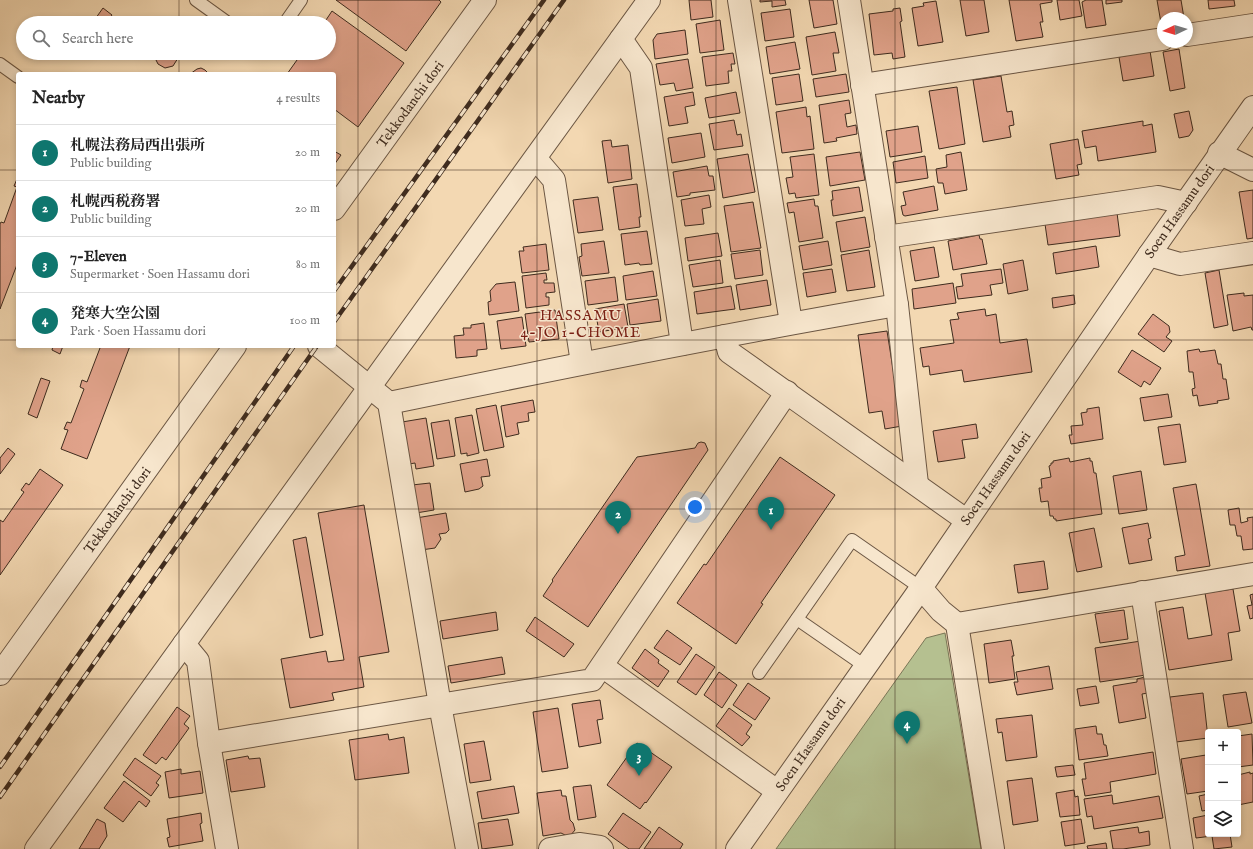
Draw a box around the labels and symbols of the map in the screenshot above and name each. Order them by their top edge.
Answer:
north arrow [1157,12,1193,48]
street label: Tekkodanchi dori [373,57,448,152]
street label: Soen Hassamu dori [1141,161,1219,262]
district label: HASSAMU 4-JO 1-CHOME [521,306,641,342]
street label: Soen Hassamu dori [957,428,1035,529]
street label: Tekkodanchi dori [80,463,155,558]
your location [685,497,705,517]
pin: 1 [758,497,784,530]
pin: 2 [605,501,631,534]
street label: Soen Hassamu dori [772,694,850,795]
pin: 4 [894,711,920,744]
pin: 3 [626,743,652,776]

